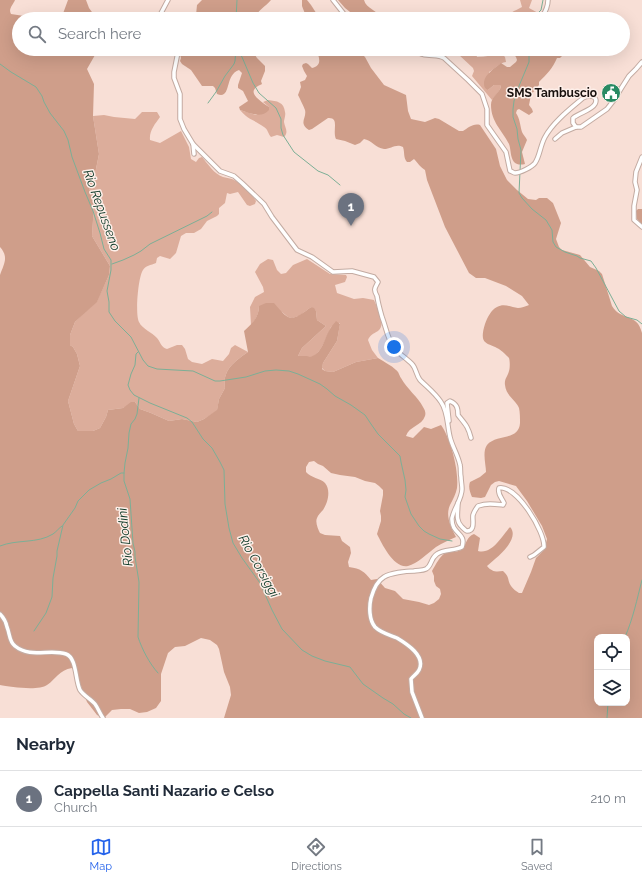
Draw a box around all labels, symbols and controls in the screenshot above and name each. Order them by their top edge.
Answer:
search box [12,12,630,56]
icon: search [26,23,48,45]
text: Search here [58,25,141,43]
public building icon: SMS Tambuscio [600,82,622,104]
place label: SMS Tambuscio [507,86,597,100]
water label: Rio Repusseno [80,167,124,253]
pin: 1 [338,193,364,226]
your location [384,337,404,357]
water label: Rio Dodini [114,506,136,567]
water label: Rio Corsiggi [236,532,283,601]
map controls [594,634,630,706]
button: locate [594,634,630,670]
button: layers [594,670,630,706]
text: Nearby [16,734,75,754]
text: Cappella Santi Nazario e Celso [54,782,274,800]
text: 1 [26,791,32,806]
text: 210 m [590,791,626,806]
text: Church [54,800,97,815]
tab: Map [90,836,112,873]
tab: Directions [291,836,342,873]
tab: Saved [521,836,552,873]

